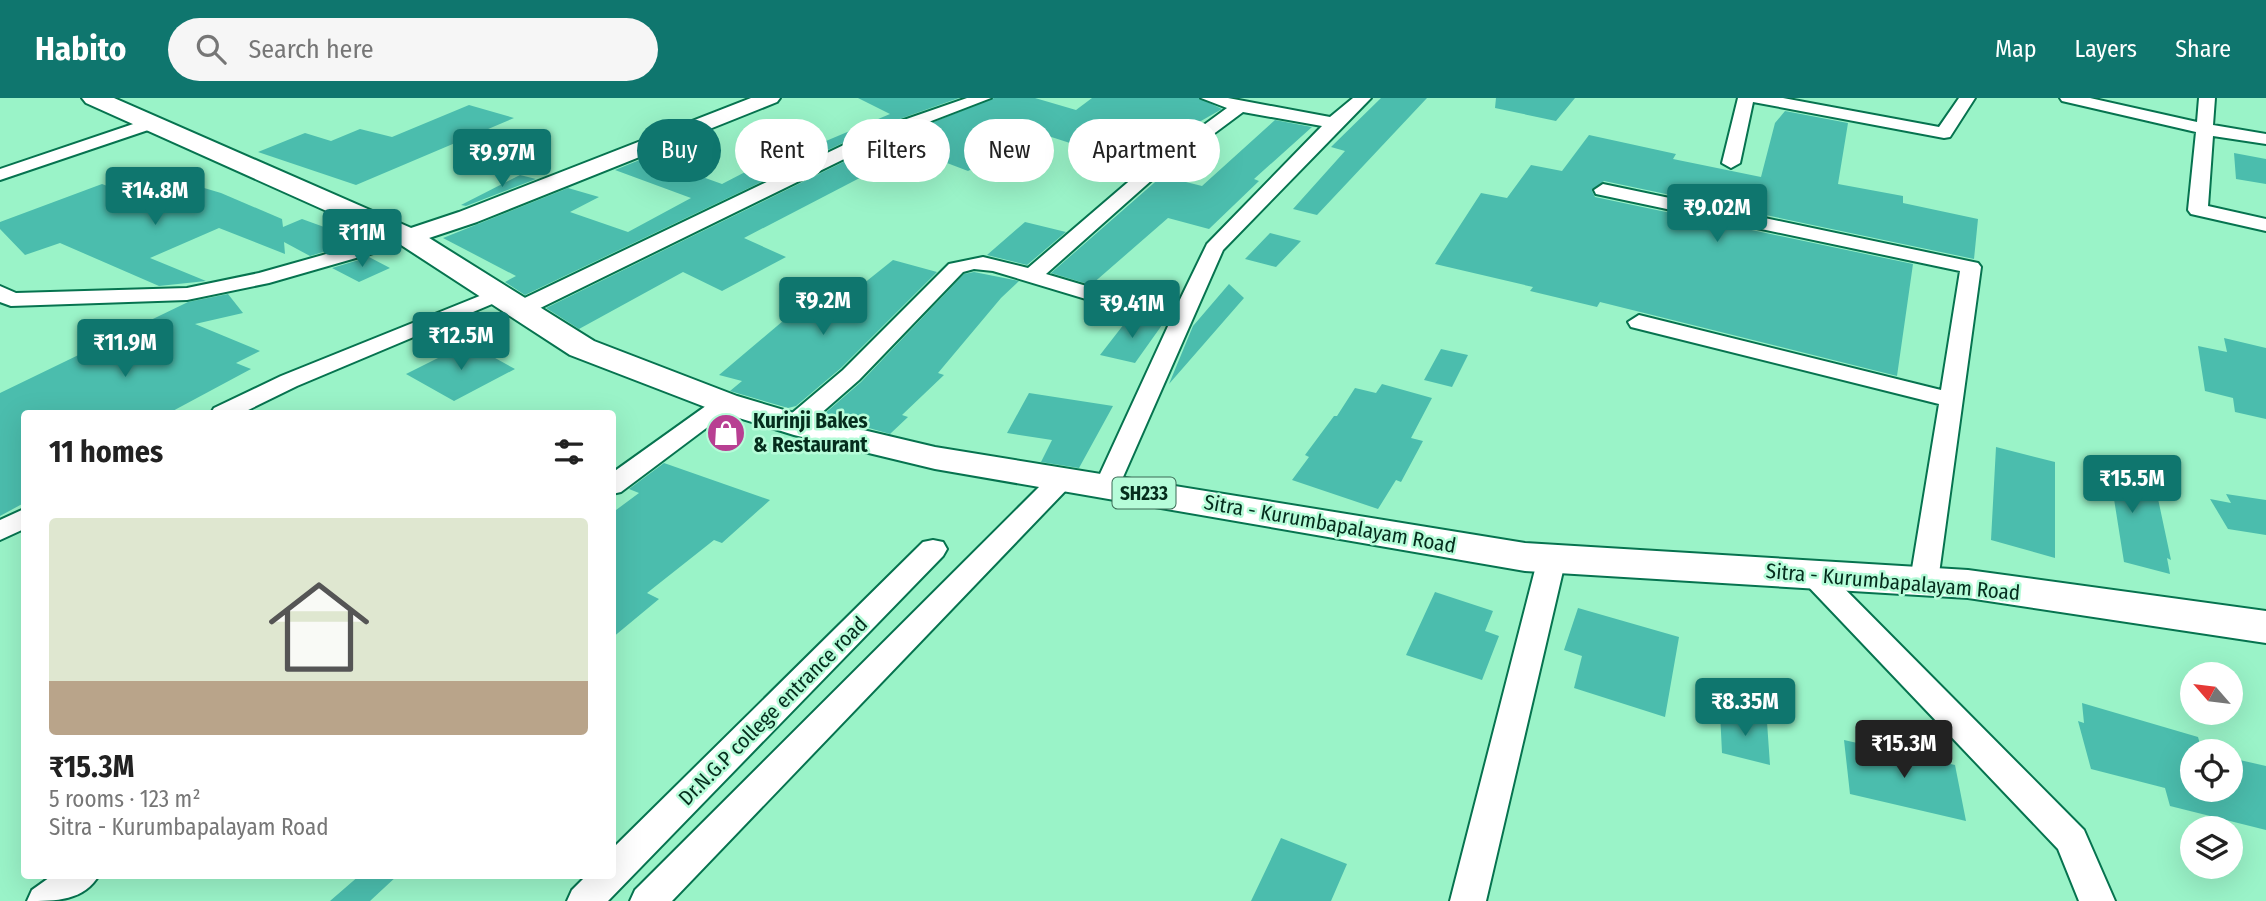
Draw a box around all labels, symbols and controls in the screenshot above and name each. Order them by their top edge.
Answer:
search box [168,18,658,81]
text: Habito [35,29,126,69]
icon: search [192,30,230,68]
text: Search here [248,34,374,65]
text: Map [1995,35,2037,63]
text: Layers [2075,35,2137,63]
text: Share [2175,35,2231,63]
chip: Buy [637,119,721,182]
chip: Rent [735,119,828,182]
chip: Filters [842,119,950,182]
chip: New [964,119,1054,182]
chip: Apartment [1068,119,1220,182]
pin: ₹9.97M [445,130,559,189]
text: ₹9.97M [469,138,535,166]
pin: ₹14.8M [98,167,212,227]
text: ₹14.8M [122,176,188,204]
pin: ₹9.02M [1660,184,1774,244]
text: ₹9.02M [1683,193,1751,221]
pin: ₹11M [321,209,403,269]
text: ₹11M [339,218,385,246]
pin: ₹9.2M [774,278,872,337]
pin: ₹9.41M [1075,280,1189,340]
text: ₹9.2M [795,286,851,314]
text: ₹9.41M [1100,289,1164,317]
pin: ₹12.5M [404,313,518,372]
pin: ₹11.9M [68,320,182,379]
text: ₹12.5M [429,321,493,349]
text: ₹11.9M [93,328,157,356]
place label: Kurinji Bakes & Restaurant [753,408,868,458]
shop icon: Kurinji Bakes & Restaurant [705,412,747,454]
icon: filters [550,433,588,471]
text: 11 homes [49,434,163,470]
pin: ₹15.5M [2075,456,2189,515]
text: ₹15.5M [2099,464,2165,492]
road number: SH233 [1112,478,1176,508]
street label: Sitra - Kurumbapalayam Road [1202,489,1458,559]
street label: Sitra - Kurumbapalayam Road [1765,558,2021,606]
icon: home [256,564,382,690]
street label: Dr.N.G.P college entrance road [673,611,873,811]
north arrow [2180,662,2244,724]
map controls [2180,662,2243,879]
pin: ₹8.35M [1688,678,1802,738]
text: ₹8.35M [1711,687,1779,715]
pin: ₹15.3M [1847,720,1961,780]
text: ₹15.3M [1871,729,1937,757]
button: locate [2180,739,2243,802]
text: ₹15.3M [49,749,134,785]
text: 5 rooms · 123 m² [49,785,200,813]
text: Sitra - Kurumbapalayam Road [49,813,329,841]
button: layers [2180,816,2243,879]

